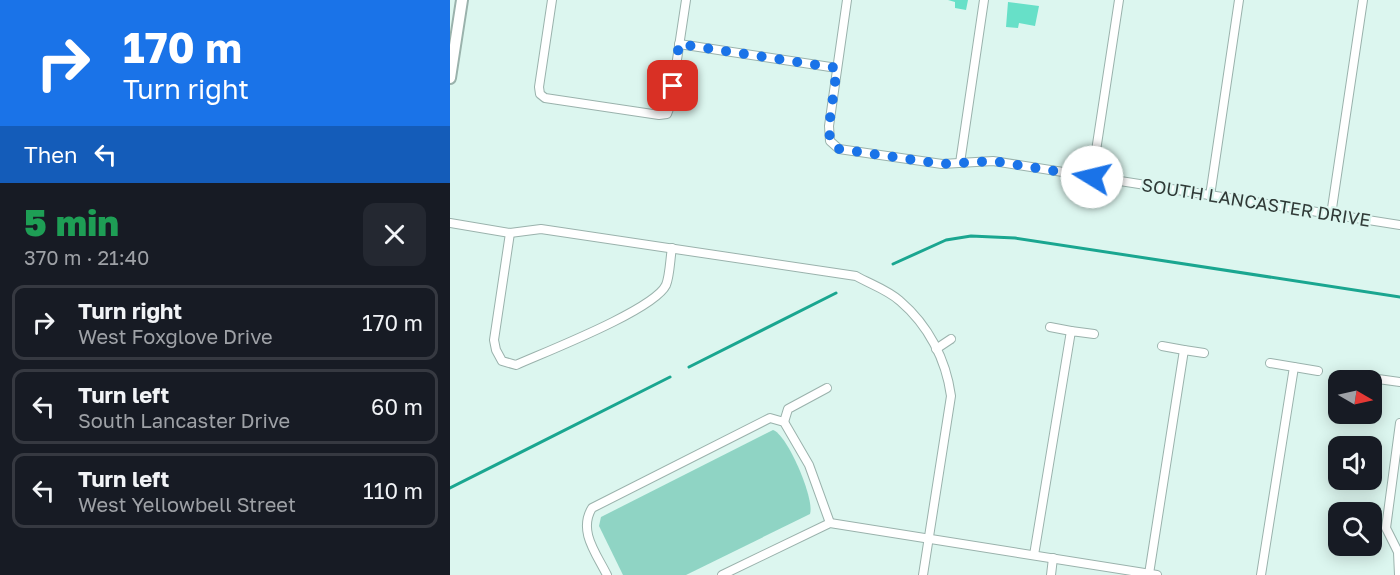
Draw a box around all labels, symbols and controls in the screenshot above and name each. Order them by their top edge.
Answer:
text: 170 m [123,22,242,72]
icon: right [24,24,102,102]
pin [647,60,698,111]
icon: arrive [656,69,689,102]
text: Turn right [123,73,249,105]
icon: left [89,138,122,171]
text: Then [24,141,77,168]
position arrow [1060,145,1124,209]
street label: SOUTH LANCASTER DRIVE [1140,173,1372,231]
text: 5 min [24,201,119,244]
button: close [363,203,426,266]
text: 370 m · 21:40 [24,245,149,269]
text: Turn right [78,297,182,324]
icon: right [27,306,60,339]
text: 170 m [362,309,423,336]
text: West Foxglove Drive [78,324,273,348]
north arrow [1328,370,1382,424]
map controls [1328,370,1382,556]
text: Turn left [78,381,169,408]
icon: left [27,390,60,423]
text: 60 m [371,393,423,420]
text: South Lancaster Drive [78,408,290,432]
button: sound [1328,436,1382,490]
text: Turn left [78,465,169,492]
icon: left [27,474,60,507]
text: 110 m [363,477,423,504]
text: West Yellowbell Street [78,492,296,516]
button: search [1328,502,1382,556]

